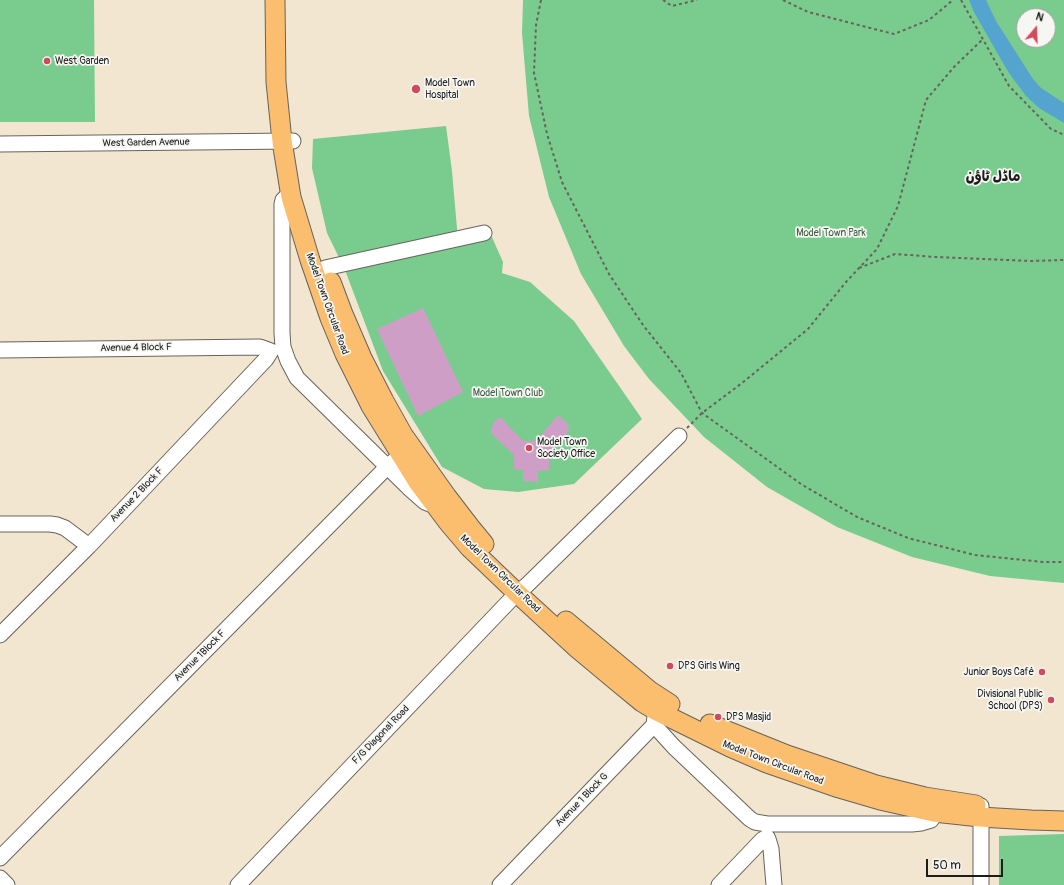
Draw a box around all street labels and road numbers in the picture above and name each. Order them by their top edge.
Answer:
street label: West Garden Avenue [102,136,190,150]
street label: Model Town Circular Road [303,252,351,356]
street label: Avenue 4 Block F [100,341,172,355]
street label: Avenue 2 Block F [108,465,166,525]
street label: Model Town Circular Road [457,532,543,616]
street label: Avenue 1Block F [172,628,228,684]
street label: F/G Diagonal Road [350,703,412,767]
street label: Model Town Circular Road [721,738,825,788]
street label: Avenue 1 Block G [553,770,611,830]

